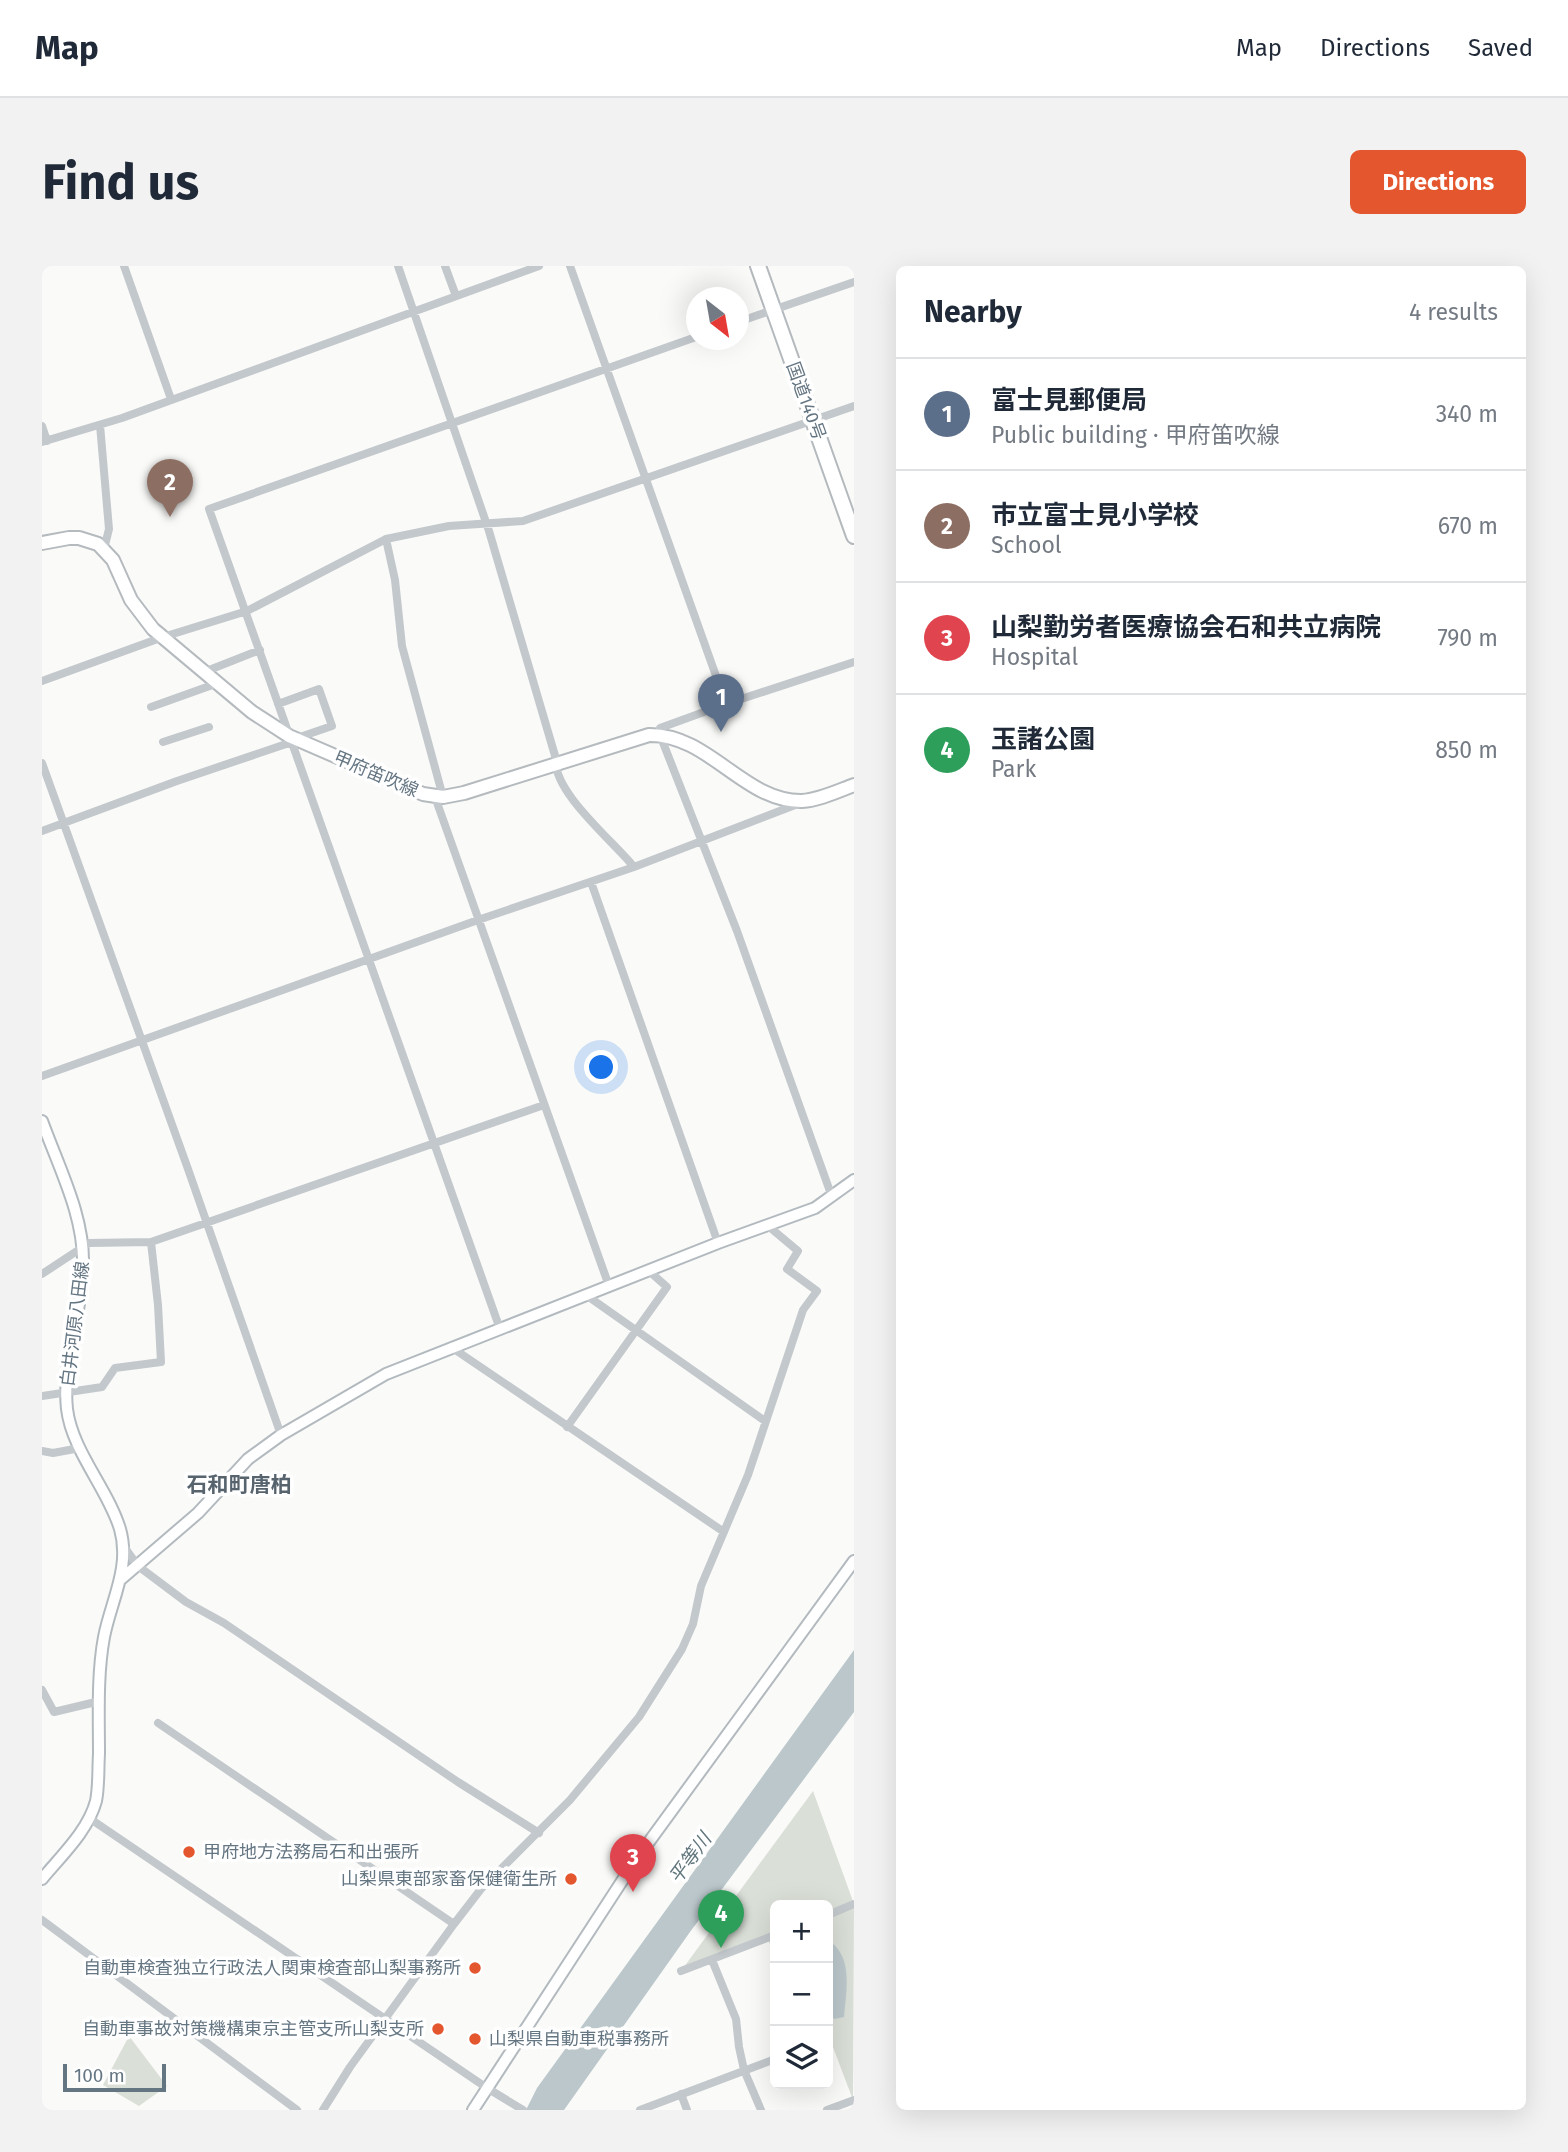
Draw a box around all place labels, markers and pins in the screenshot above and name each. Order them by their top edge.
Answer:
pin: 2 [147,459,193,517]
pin: 1 [698,674,744,732]
pin: 3 [610,1834,656,1892]
place label: 甲府地方法務局石和出張所 [203,1841,419,1863]
marker: 甲府地方法務局石和出張所 [181,1844,197,1860]
place label: 山梨県東部家畜保健衛生所 [341,1868,557,1890]
marker: 山梨県東部家畜保健衛生所 [563,1871,579,1887]
pin: 4 [698,1890,744,1948]
place label: 自動車検査独立行政法人関東検査部山梨事務所 [83,1957,461,1979]
marker: 自動車検査独立行政法人関東検査部山梨事務所 [467,1960,483,1976]
place label: 自動車事故対策機構東京主管支所山梨支所 [82,2018,424,2040]
marker: 自動車事故対策機構東京主管支所山梨支所 [430,2021,446,2037]
place label: 山梨県自動車税事務所 [489,2028,669,2050]
marker: 山梨県自動車税事務所 [467,2031,483,2047]

